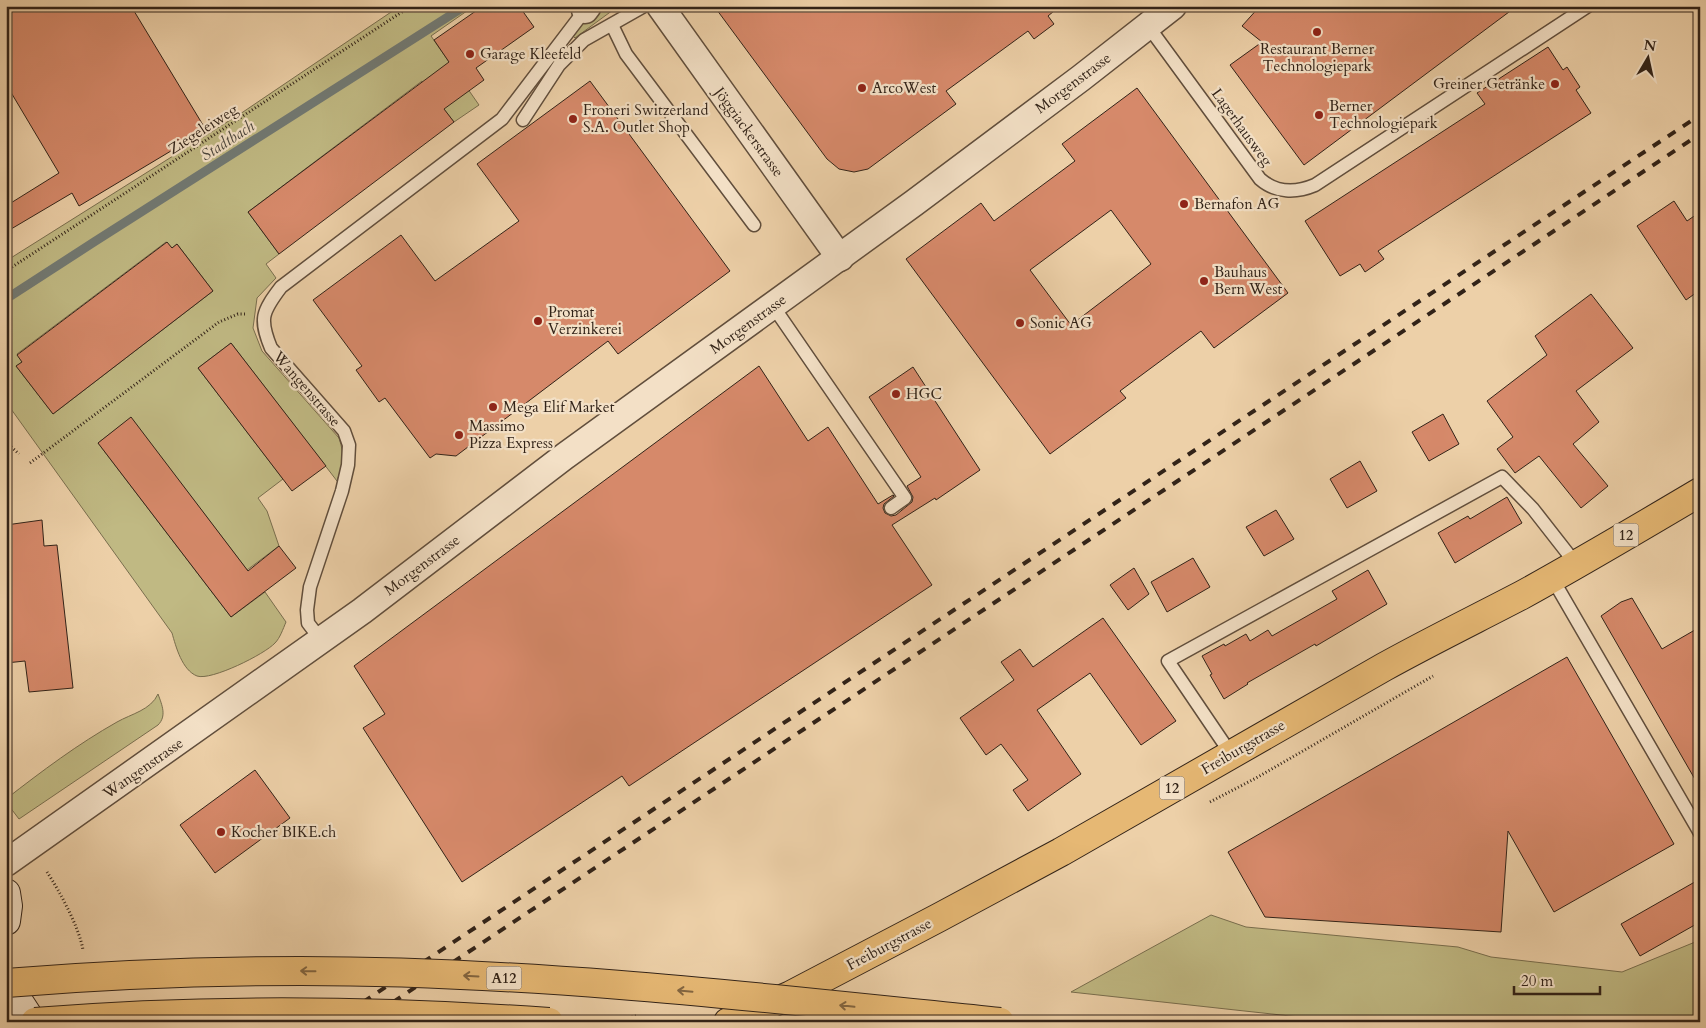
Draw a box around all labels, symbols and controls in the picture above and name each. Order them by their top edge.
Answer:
marker: Restaurant Berner Technologiepark [1311,26,1323,38]
north arrow [1624,32,1674,82]
text: N [1642,35,1657,56]
place label: Restaurant Berner Technologiepark [1260,39,1375,76]
place label: Garage Kleefeld [480,44,581,64]
marker: Garage Kleefeld [464,48,476,60]
street label: Morgenstrasse [1031,48,1115,118]
place label: Greiner Getränke [1433,74,1545,94]
place label: ArcoWest [872,78,936,98]
marker: Greiner Getränke [1549,78,1561,90]
street label: Jöggiackerstrasse [708,81,788,181]
marker: ArcoWest [856,82,868,94]
street label: Lagerhausweg [1207,84,1277,170]
place label: Berner Technologiepark [1329,96,1438,133]
street label: Ziegeleiweg [164,99,242,159]
place label: Froneri Switzerland S.A. Outlet Shop [583,100,708,137]
marker: Berner Technologiepark [1313,109,1325,121]
marker: Froneri Switzerland S.A. Outlet Shop [567,113,579,125]
water label: Stadtbach [196,115,259,166]
place label: Bernafon AG [1194,194,1279,214]
marker: Bernafon AG [1178,198,1190,210]
place label: Bauhaus Bern West [1214,262,1282,299]
marker: Bauhaus Bern West [1198,275,1210,287]
street label: Morgenstrasse [706,289,790,359]
place label: Promat Verzinkerei [548,302,622,339]
place label: Sonic AG [1030,313,1092,333]
marker: Promat Verzinkerei [532,315,544,327]
marker: Sonic AG [1014,317,1026,329]
street label: Wangenstrasse [268,346,345,431]
place label: HGC [906,384,942,404]
marker: HGC [890,388,902,400]
place label: Mega Elif Market [503,397,615,417]
marker: Mega Elif Market [487,401,499,413]
place label: Massimo Pizza Express [469,416,553,453]
marker: Massimo Pizza Express [453,429,465,441]
road number: 12 [1614,524,1638,546]
street label: Morgenstrasse [380,530,464,600]
street label: Freiburgstrasse [1197,715,1289,779]
street label: Wangenstrasse [98,733,187,804]
road number: 12 [1160,776,1184,800]
place label: Kocher BIKE.ch [231,822,337,842]
marker: Kocher BIKE.ch [215,826,227,838]
street label: Freiburgstrasse [843,913,935,975]
scale bar [1514,963,1600,995]
one-way arrow [301,966,317,976]
road number: A12 [486,966,522,990]
text: 20 m [1521,971,1553,991]
one-way arrow [463,972,479,981]
one-way arrow [678,986,694,995]
one-way arrow [839,1001,855,1011]

